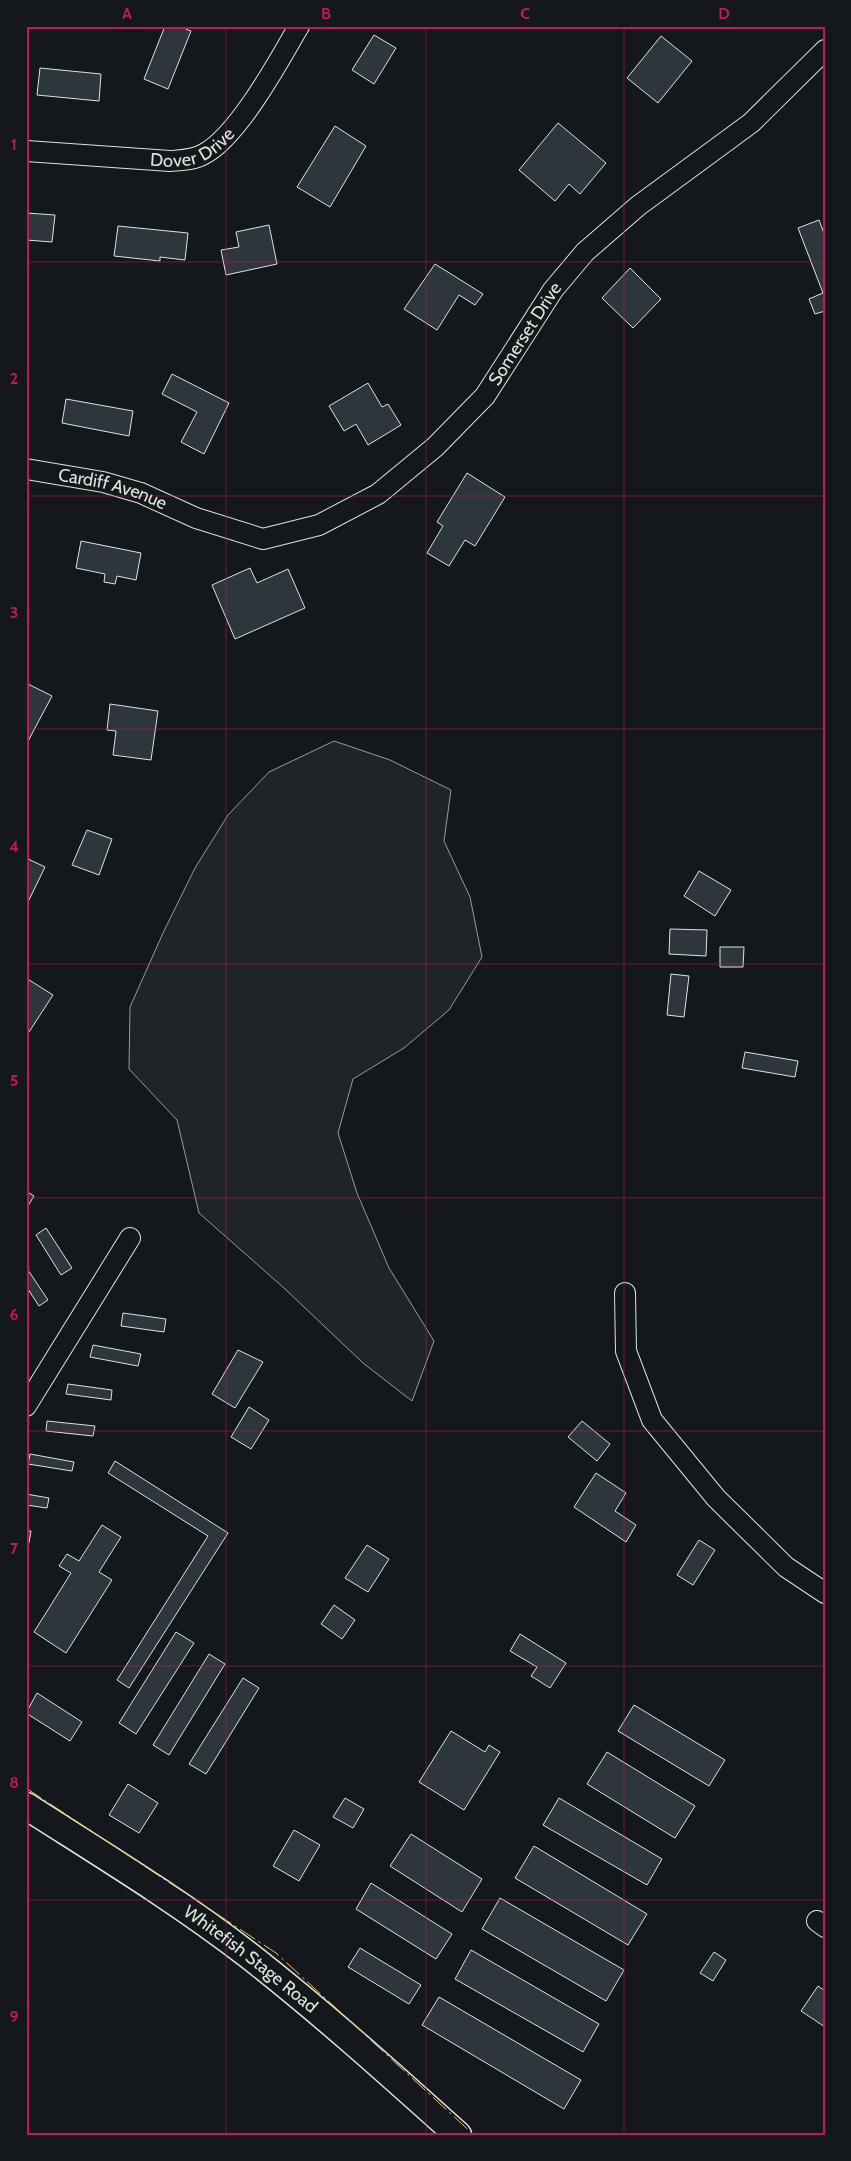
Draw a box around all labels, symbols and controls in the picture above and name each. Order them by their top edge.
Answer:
text: A [122,4,132,23]
text: B [321,4,331,23]
text: C [520,4,530,23]
text: D [718,4,730,23]
street label: Dover Drive [150,123,239,172]
text: 1 [11,135,17,154]
street label: Somerset Drive [484,277,566,389]
text: 2 [10,369,18,388]
street label: Cardiff Avenue [57,464,171,514]
text: 3 [10,603,18,622]
text: 4 [9,837,19,856]
text: 5 [10,1071,18,1090]
text: 6 [10,1305,19,1324]
text: 7 [10,1539,19,1558]
text: 8 [9,1773,19,1792]
street label: Whitefish Stage Road [180,1900,322,2018]
text: 9 [10,2007,19,2026]

